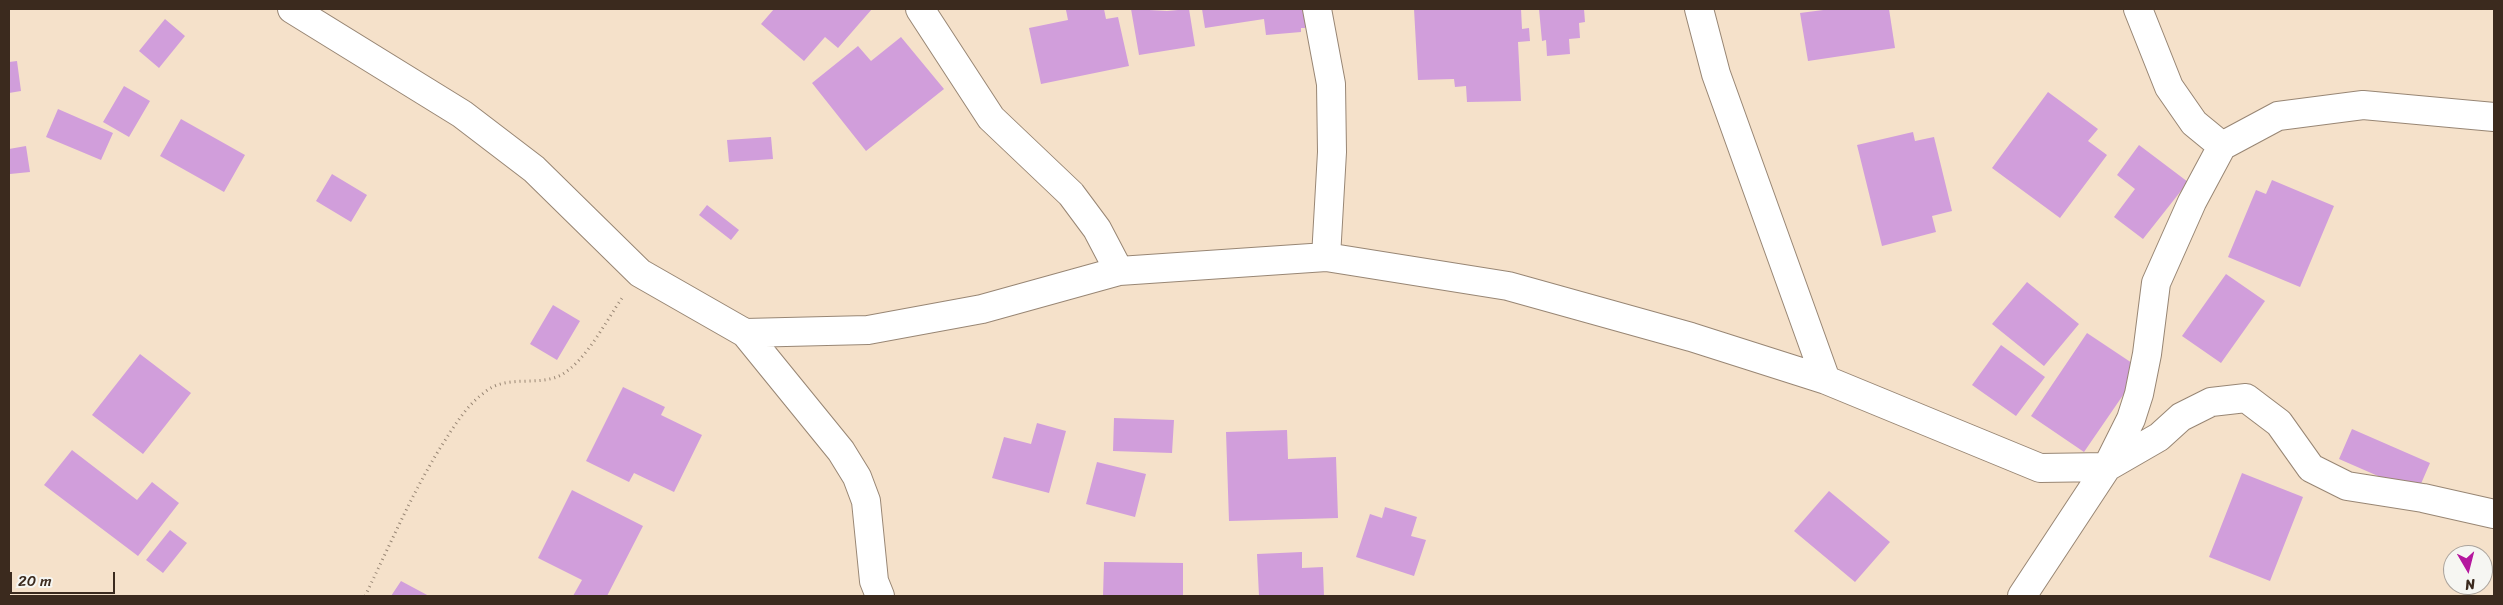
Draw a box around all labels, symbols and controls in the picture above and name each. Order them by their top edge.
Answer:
north arrow [2443,545,2493,595]
scale bar [12,562,118,594]
text: 20 m [18,568,52,594]
text: N [2463,571,2477,597]

